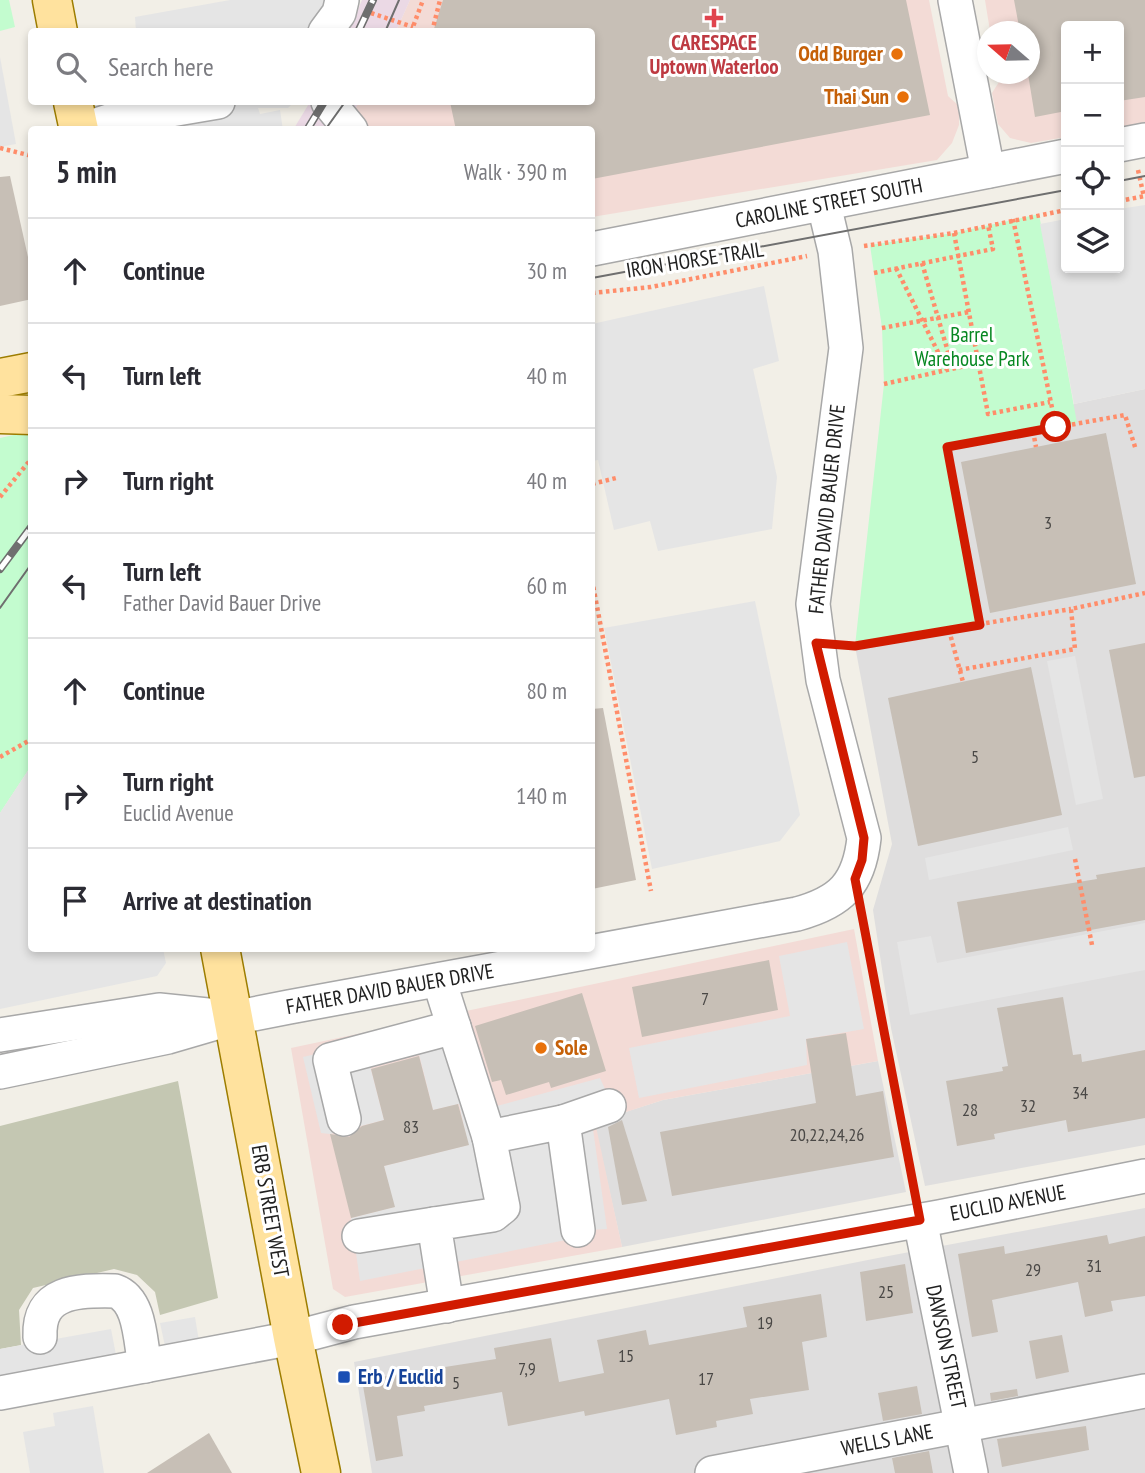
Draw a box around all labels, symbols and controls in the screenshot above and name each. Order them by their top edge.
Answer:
marker: CARESPACE Uptown Waterloo [704,8,724,28]
north arrow [977,21,1040,84]
map controls [1061,21,1124,273]
button: + [1061,21,1124,84]
search box [28,28,595,105]
place label: CARESPACE Uptown Waterloo [649,29,779,80]
place label: Odd Burger [798,40,884,67]
marker: Odd Burger [889,46,905,62]
icon: search [52,48,90,86]
text: Search here [108,50,214,83]
place label: Thai Sun [824,83,889,110]
button: − [1061,84,1124,147]
marker: Thai Sun [895,89,911,105]
button: locate [1061,147,1124,210]
text: 5 min [56,152,117,191]
text: Walk · 390 m [464,157,567,186]
street label: CAROLINE STREET SOUTH [733,171,925,234]
button: layers [1061,210,1124,273]
street label: IRON HORSE TRAIL [624,235,766,284]
icon: ahead [56,252,94,290]
text: Continue [123,254,205,287]
text: 30 m [526,256,567,285]
park label: Barrel Warehouse Park [914,321,1030,372]
icon: left [56,357,94,395]
text: Turn left [123,359,201,392]
text: 40 m [526,361,567,390]
street label: FATHER DAVID BAUER DRIVE [802,403,851,615]
route start [1040,411,1071,442]
icon: right [56,462,94,500]
text: Turn right [123,464,214,497]
text: 40 m [526,466,567,495]
house number: 3 [1044,511,1052,534]
text: Turn left [123,555,201,588]
icon: left [56,567,94,605]
text: 60 m [526,571,567,600]
text: Father David Bauer Drive [123,588,321,617]
icon: ahead [56,672,94,710]
text: Continue [123,674,205,707]
text: 80 m [526,676,567,705]
house number: 5 [971,745,979,768]
text: Turn right [123,765,214,798]
icon: right [56,777,94,815]
text: 140 m [516,781,567,810]
text: Euclid Avenue [123,798,234,827]
icon: arrive [56,882,94,920]
text: Arrive at destination [123,884,312,917]
street label: FATHER DAVID BAUER DRIVE [284,957,496,1020]
house number: 7 [701,987,709,1010]
place label: Sole [555,1034,588,1061]
marker: Sole [533,1040,549,1056]
house number: 34 [1072,1081,1088,1104]
house number: 32 [1020,1094,1036,1117]
house number: 28 [962,1098,978,1121]
house number: 83 [403,1115,419,1138]
house number: 20,22,24,26 [790,1123,864,1146]
street label: ERB STREET WEST [246,1142,296,1280]
street label: EUCLID AVENUE [948,1178,1068,1227]
house number: 31 [1086,1254,1102,1277]
house number: 29 [1025,1258,1041,1281]
house number: 25 [878,1280,894,1303]
street label: DAWSON STREET [920,1282,973,1412]
route end [327,1309,358,1340]
house number: 19 [757,1311,773,1334]
house number: 15 [618,1344,634,1367]
house number: 7,9 [518,1357,536,1380]
place label: Erb / Euclid [358,1363,443,1390]
house number: 17 [698,1367,714,1390]
marker: Erb / Euclid [336,1369,352,1385]
house number: 5 [452,1371,460,1394]
street label: WELLS LANE [839,1417,935,1462]

